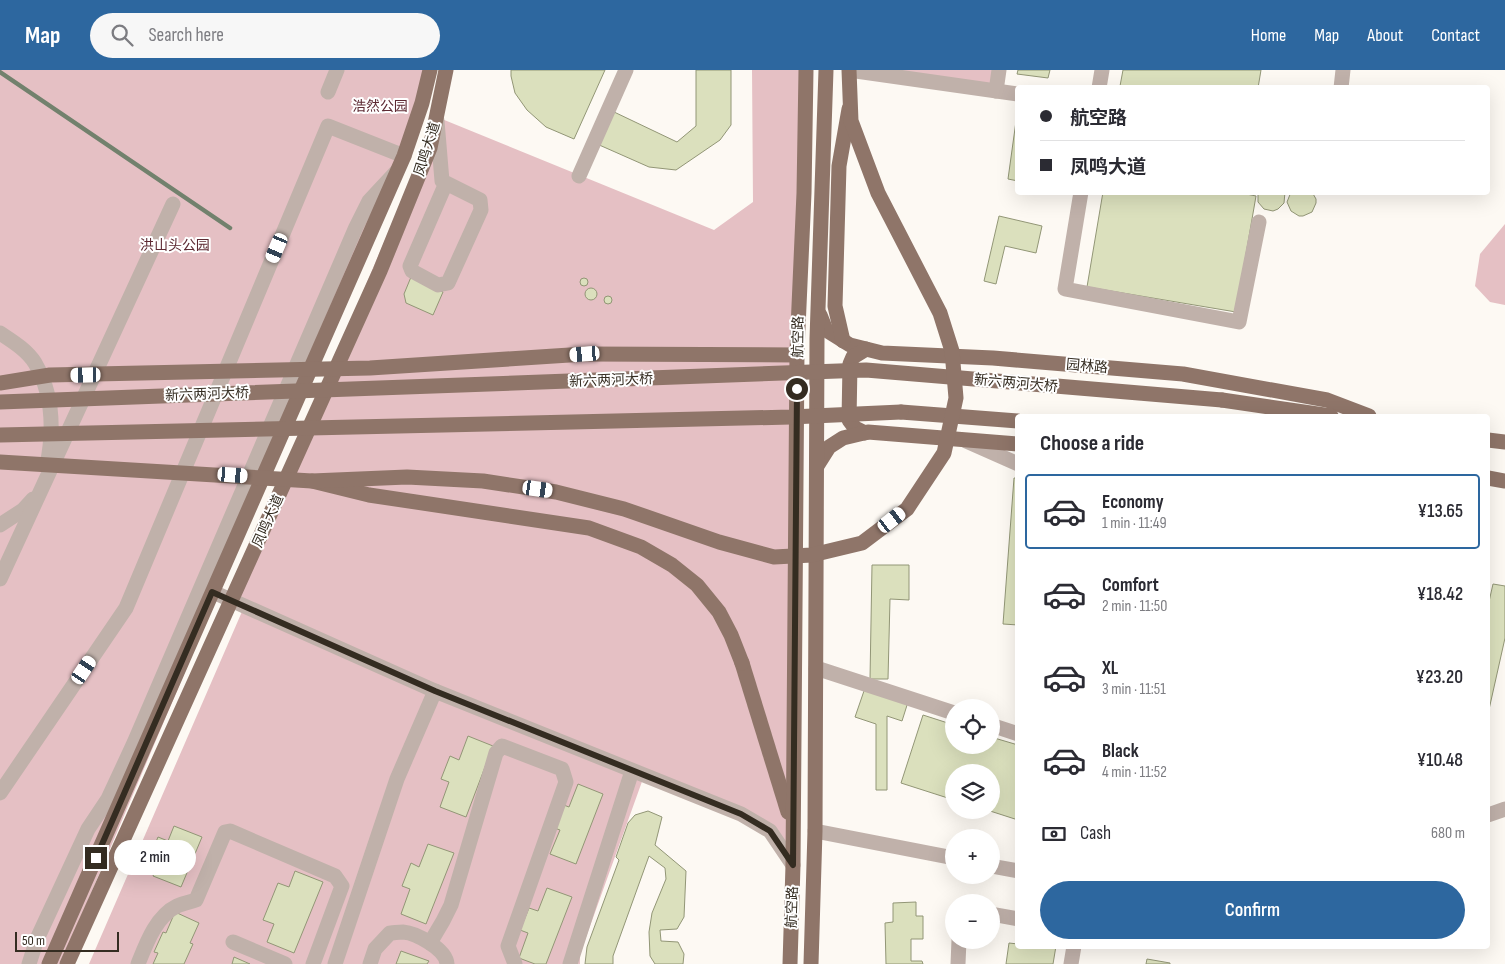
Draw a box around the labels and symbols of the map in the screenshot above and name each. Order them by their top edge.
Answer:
park label: 浩然公园 [352,98,408,115]
street label: 凤鸣大道 [411,120,443,178]
car [264,231,289,265]
park label: 洪山头公园 [140,237,210,254]
street label: 航空路 [789,316,807,358]
car [569,345,600,363]
street label: 园林路 [1065,356,1109,376]
car [70,367,101,383]
street label: 新六两河大桥 [569,370,653,390]
street label: 新六两河大桥 [973,371,1059,395]
route start [786,378,808,400]
street label: 新六两河大桥 [165,384,249,404]
car [217,466,248,484]
car [522,479,553,499]
street label: 凤鸣大道 [249,492,287,550]
car [875,505,908,535]
car [69,653,98,687]
callout: 2 min [114,840,196,876]
route end [85,847,107,869]
street label: 航空路 [783,886,801,928]
scale bar [15,929,119,952]

